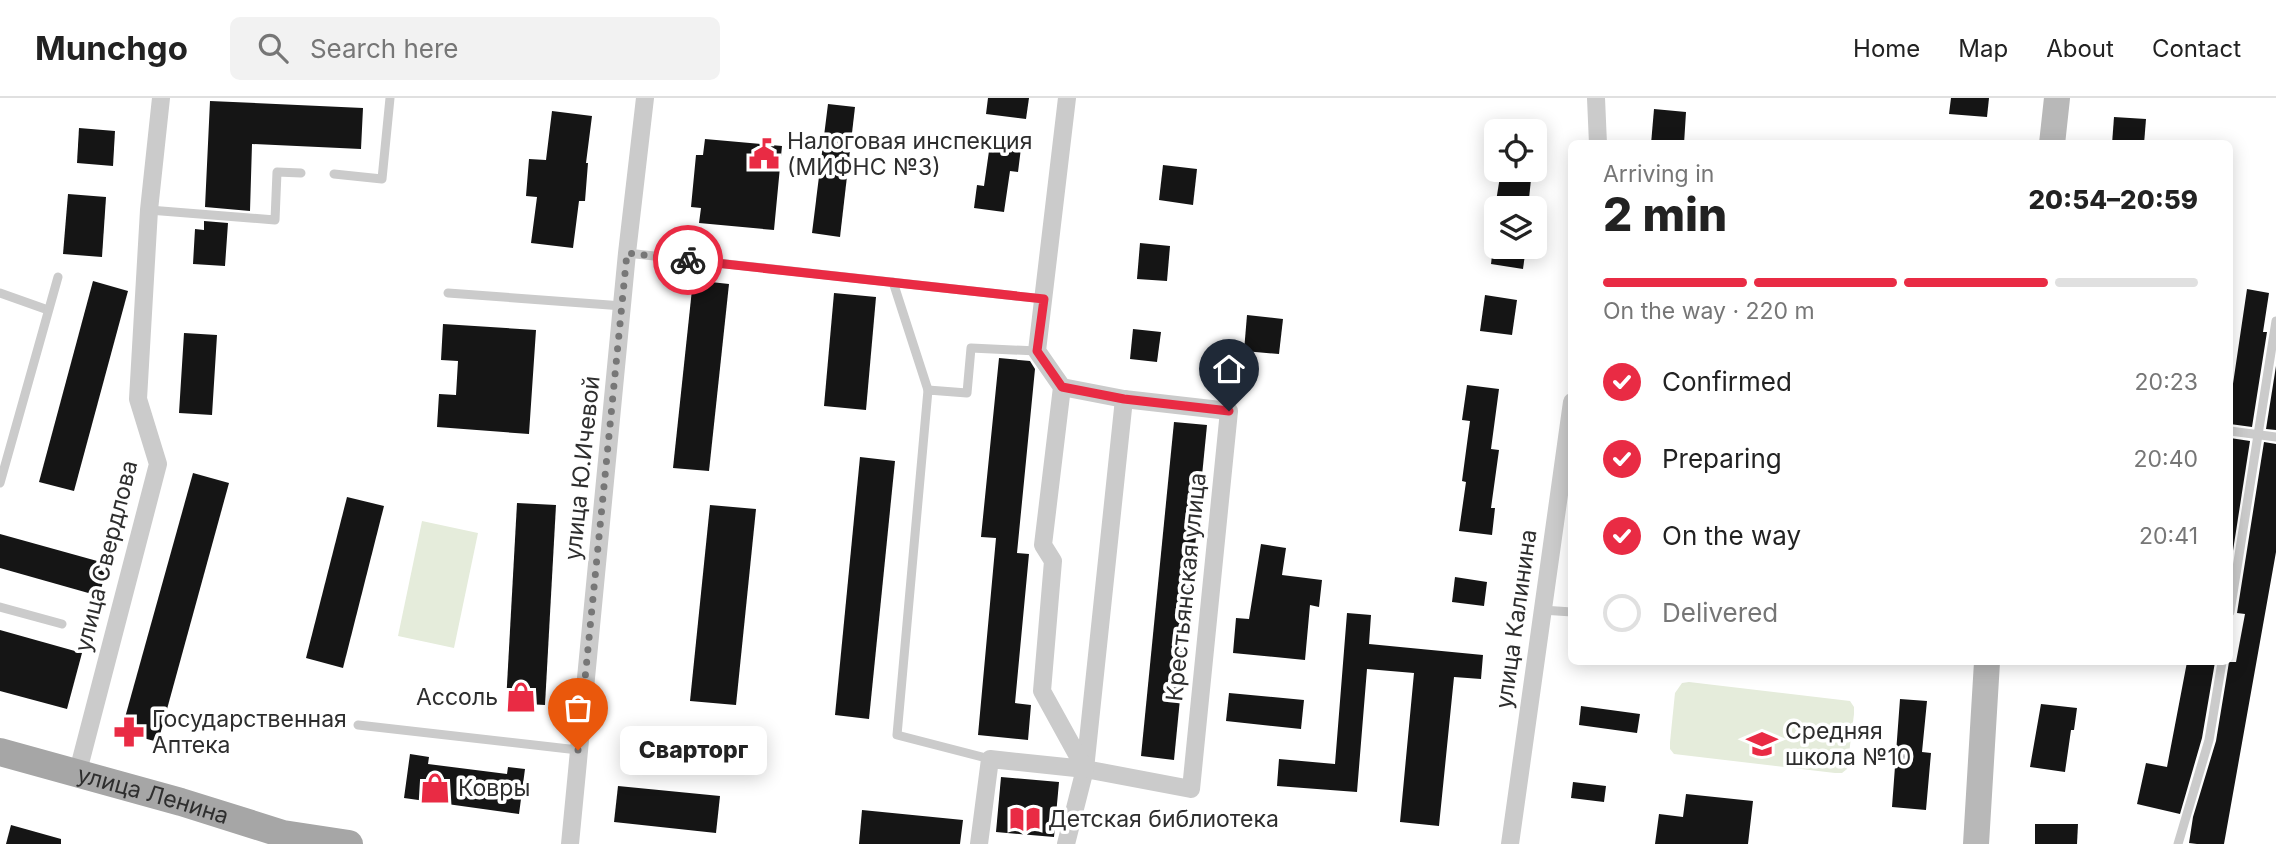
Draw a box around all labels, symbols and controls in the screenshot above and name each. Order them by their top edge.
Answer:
search box [230,17,720,80]
text: Munchgo [35,28,188,68]
icon: search [254,29,292,67]
text: Search here [310,33,459,64]
text: Home [1853,34,1920,63]
text: Map [1958,34,2008,63]
text: About [2046,34,2114,63]
text: Contact [2152,34,2241,63]
map controls [1484,119,1547,259]
button: locate [1484,119,1547,182]
place label: Налоговая инспекция (МИФНС №3) [787,127,1032,181]
public building icon: Налоговая инспекция (МИФНС №3) [747,137,781,171]
text: Arriving in [1603,160,1714,188]
text: 20:54–20:59 [2029,184,2198,215]
text: 2 min [1603,186,1727,242]
button: layers [1484,196,1547,259]
courier [653,225,723,295]
icon: bike [669,241,707,279]
text: On the way · 220 m [1603,297,1815,325]
pin [1199,339,1259,411]
icon: home [1210,350,1248,388]
icon: check [1603,363,1641,401]
text: Confirmed [1662,366,1792,397]
text: 20:23 [2135,368,2198,396]
street label: улица Ю.Ичевой [558,374,606,562]
icon: check [1603,440,1641,478]
text: Preparing [1662,443,1782,474]
text: 20:40 [2133,445,2198,473]
street label: улица Свердлова [69,457,143,655]
street label: Крестьянская улица [1160,471,1212,703]
icon: check [1603,517,1641,555]
text: On the way [1662,520,1801,551]
text: 20:41 [2139,522,2198,550]
street label: улица Калинина [1490,528,1542,710]
text: Delivered [1662,597,1778,628]
pin [548,678,608,750]
shop icon: Ассоль [504,680,538,714]
place label: Ассоль [416,683,498,711]
icon: bag [559,689,597,727]
place label: Государственная Аптека [152,705,347,759]
pharmacy icon: Государственная Аптека [112,715,146,749]
place label: Средняя школа №10 [1785,717,1911,771]
callout: Сварторг [620,726,767,774]
school or university icon: Средняя школа №10 [1745,727,1779,761]
text: Сварторг [639,736,748,764]
street label: улица Ленина [74,760,232,830]
shop icon: Ковры [418,771,452,805]
place label: Ковры [458,774,530,802]
library icon: Детская библиотека [1008,802,1042,836]
place label: Детская библиотека [1048,805,1279,833]

